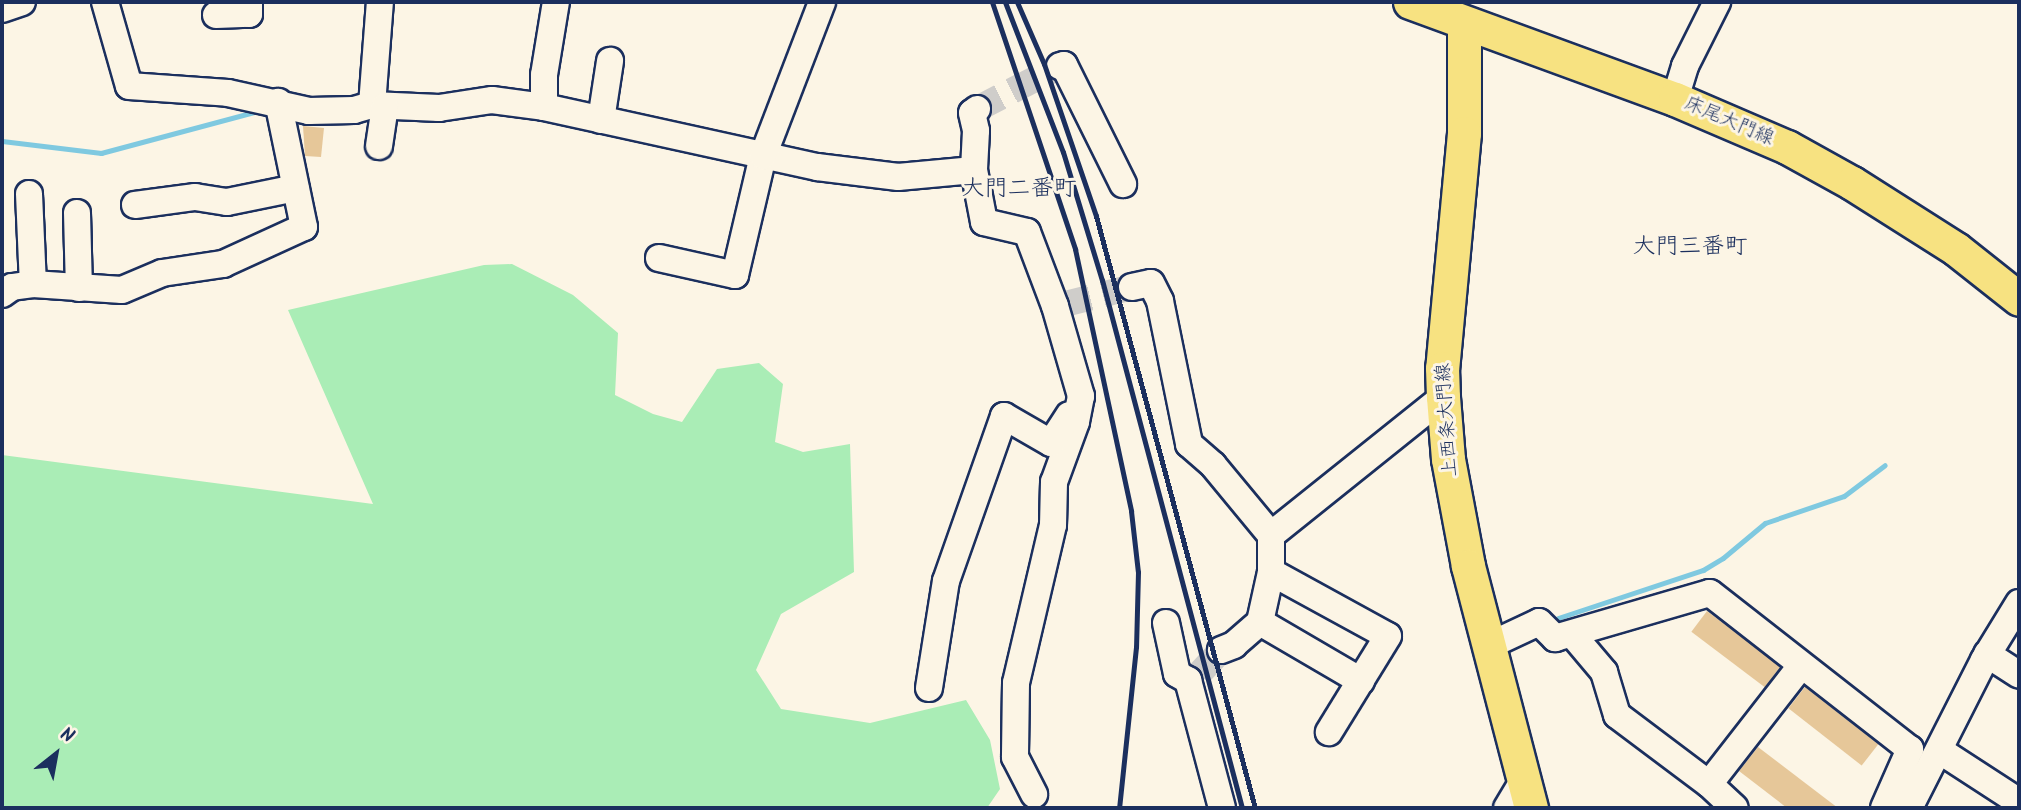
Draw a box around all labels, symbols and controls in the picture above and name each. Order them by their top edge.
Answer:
street label: 床尾大門線 [1681,93,1777,151]
district label: 大門二番町 [962,175,1076,203]
district label: 大門三番町 [1633,233,1747,261]
street label: 上西条大門線 [1433,362,1463,478]
north arrow [21,719,91,789]
text: N [54,720,80,752]

